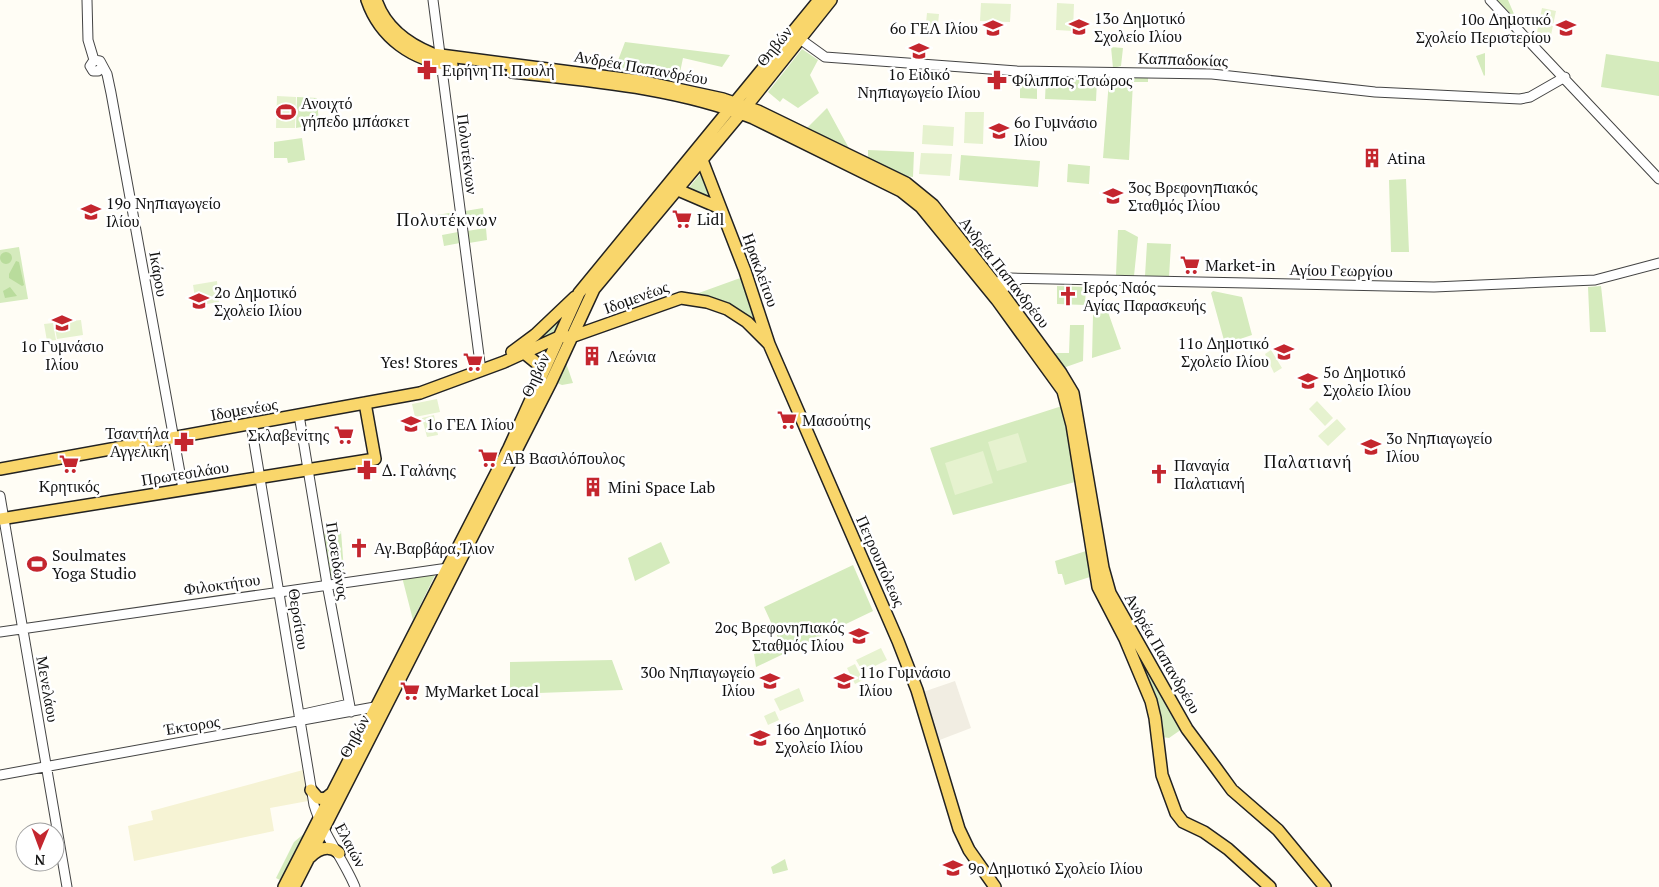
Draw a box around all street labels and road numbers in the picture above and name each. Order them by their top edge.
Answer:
street label: Θηβών [751,21,797,71]
street label: Ανδρέα Παπανδρέου [572,44,710,90]
street label: Καππαδοκίας [1138,46,1229,72]
street label: Πολυτέκνων [452,112,484,196]
street label: Ανδρέα Παπανδρέου [955,212,1055,332]
street label: Ηρακλείτου [737,230,785,310]
street label: Ικάρου [144,250,174,298]
street label: Αγίου Γεωργίου [1289,258,1393,282]
street label: Ιδομενέως [600,275,672,319]
street label: Θηβών [515,350,555,400]
street label: Ιδομενέως [209,392,280,426]
street label: Πρωτεσιλάου [140,455,230,491]
street label: Πετρουπόλεως [851,512,911,611]
street label: Ποσειδώνος [321,520,355,602]
street label: Φιλοκτήτου [182,568,262,600]
street label: Θερσίτου [283,587,315,651]
street label: Ανδρέα Παπανδρέου [1120,589,1206,717]
street label: Μενελάου [31,654,65,724]
street label: Έκτορος [162,710,222,740]
street label: Θηβών [334,711,374,761]
street label: Ελαιών [330,819,372,871]

